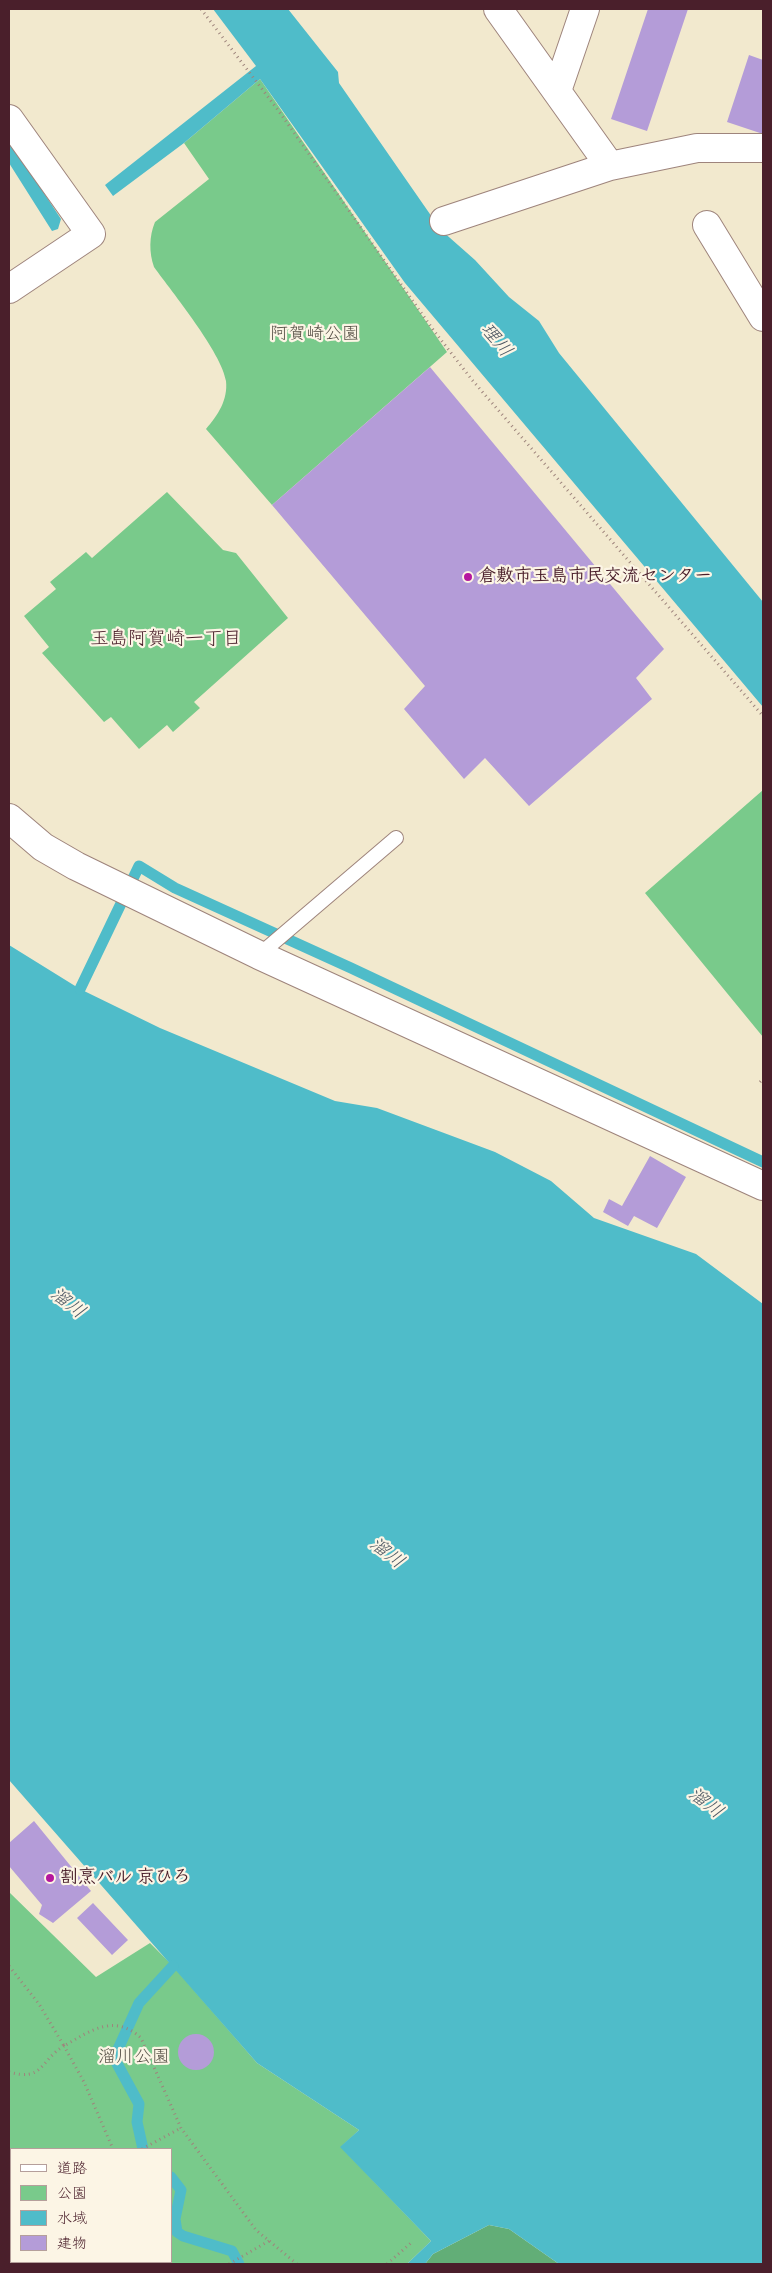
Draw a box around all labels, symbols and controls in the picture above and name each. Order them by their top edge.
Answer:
water label: 理川 [474,319,516,363]
park label: 阿賀崎公園 [270,324,360,346]
place label: 倉敷市玉島市民交流センター [478,566,712,588]
marker: 倉敷市玉島市民交流センター [462,571,474,583]
district label: 玉島阿賀崎一丁目 [90,629,242,651]
water label: 溜川 [45,1283,89,1325]
water label: 溜川 [364,1533,408,1575]
water label: 溜川 [683,1783,727,1825]
place label: 割烹バル 京ひろ [60,1867,191,1889]
marker: 割烹バル 京ひろ [44,1872,56,1884]
park label: 溜川公園 [98,2047,170,2069]
legend [10,2148,172,2263]
text: 道路 [57,2159,87,2179]
text: 公園 [57,2184,87,2204]
text: 水域 [57,2209,87,2229]
text: 建物 [57,2234,87,2254]

